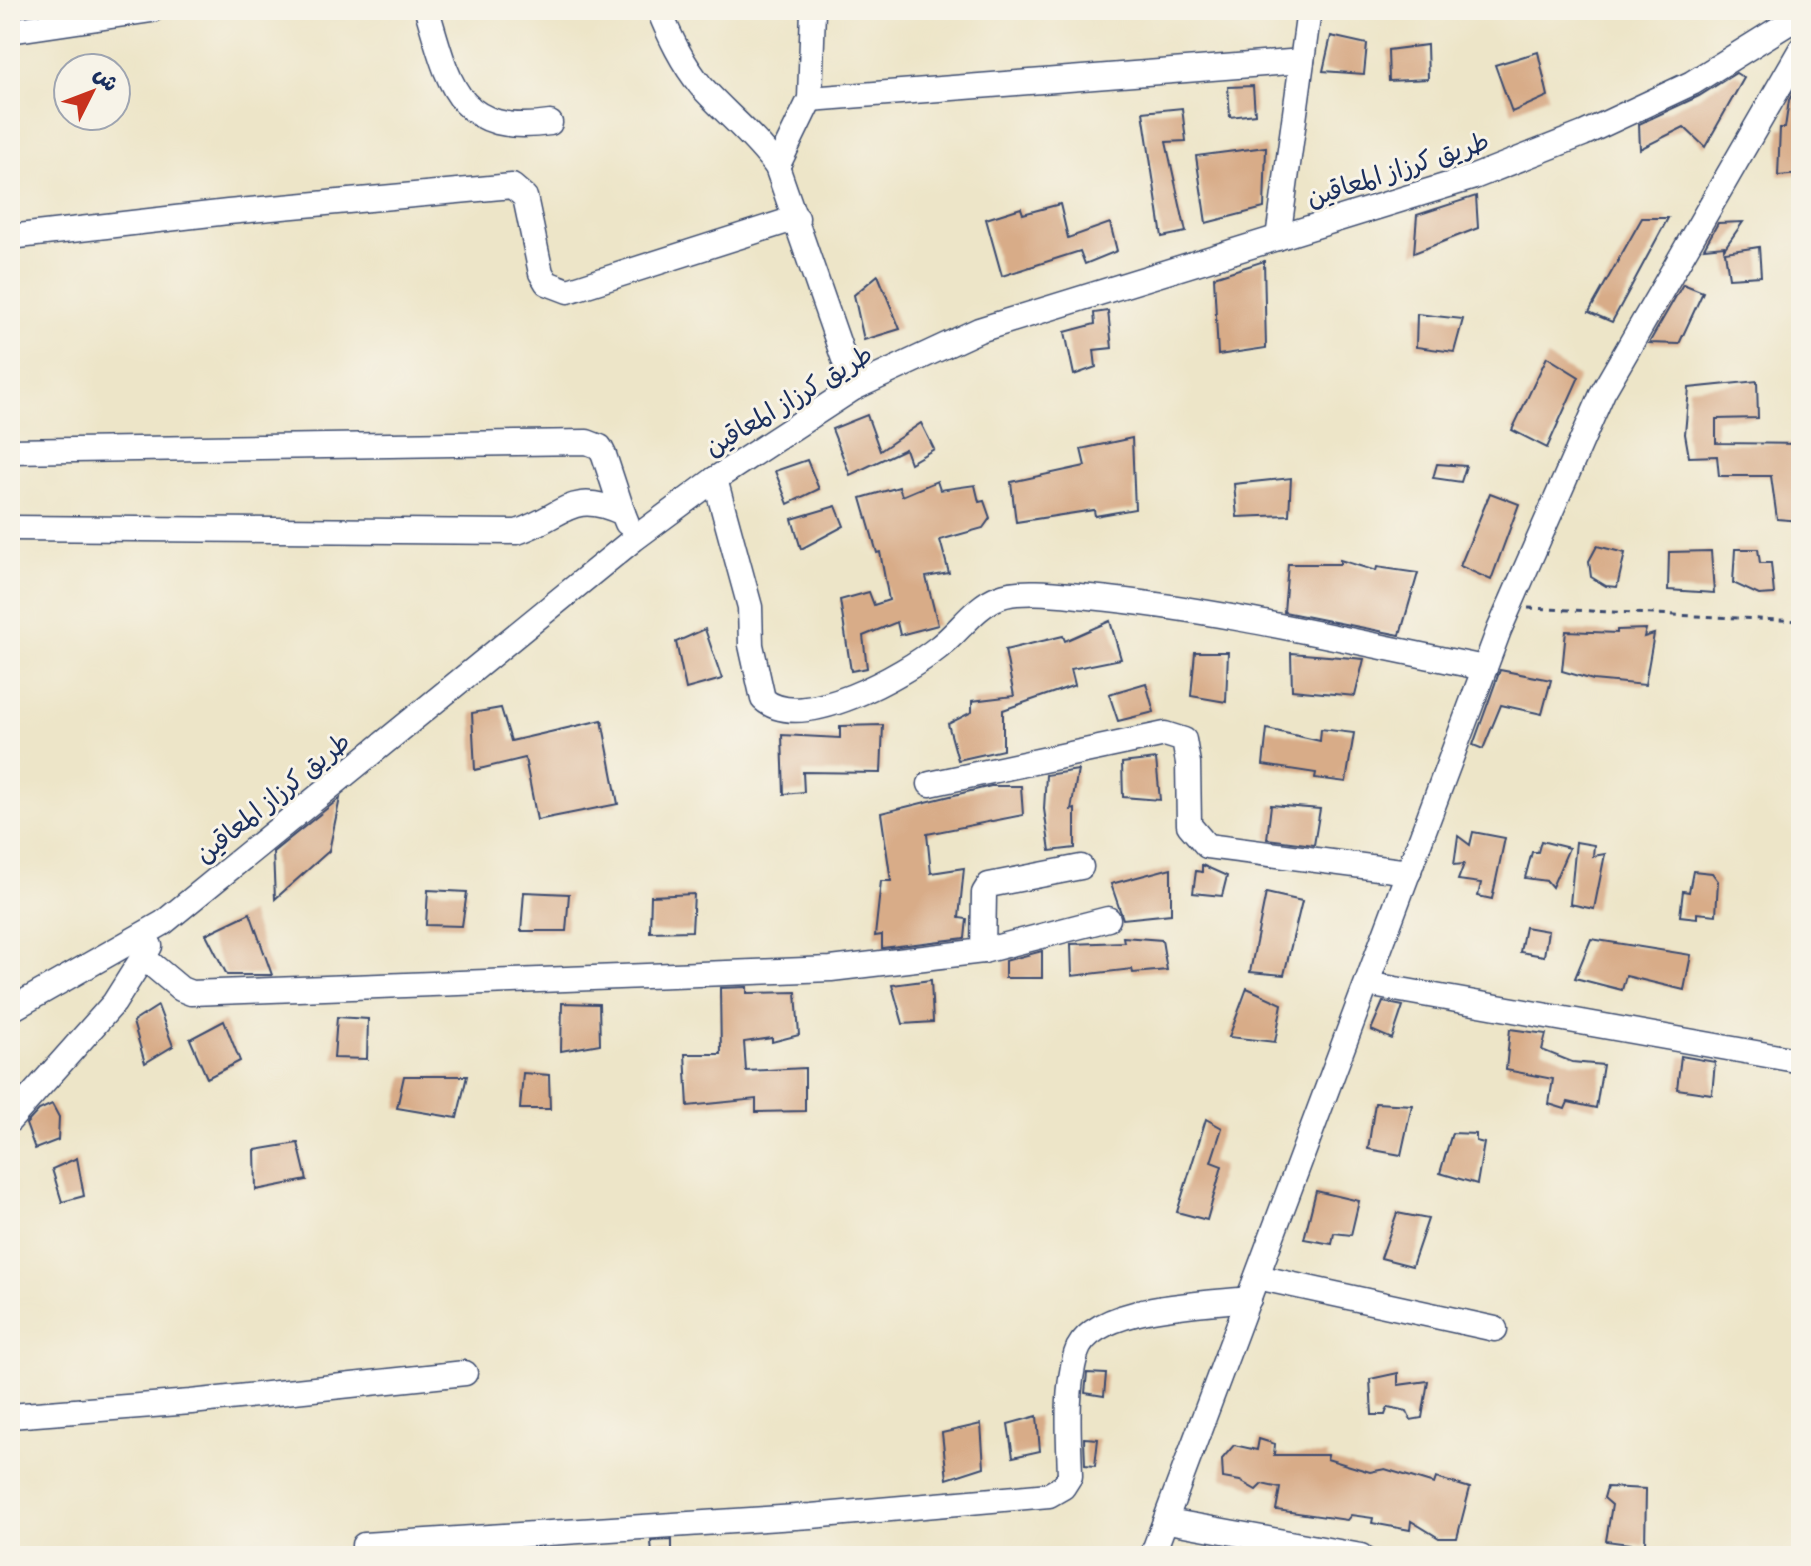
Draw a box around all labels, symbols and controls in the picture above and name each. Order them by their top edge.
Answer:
north arrow [52,52,132,132]
text: ش [88,61,125,98]
street label: طريق كرزاز المعاقين [1302,125,1494,215]
street label: طريق كرزاز المعاقين [699,338,879,464]
street label: طريق كرزاز المعاقين [189,726,357,870]

